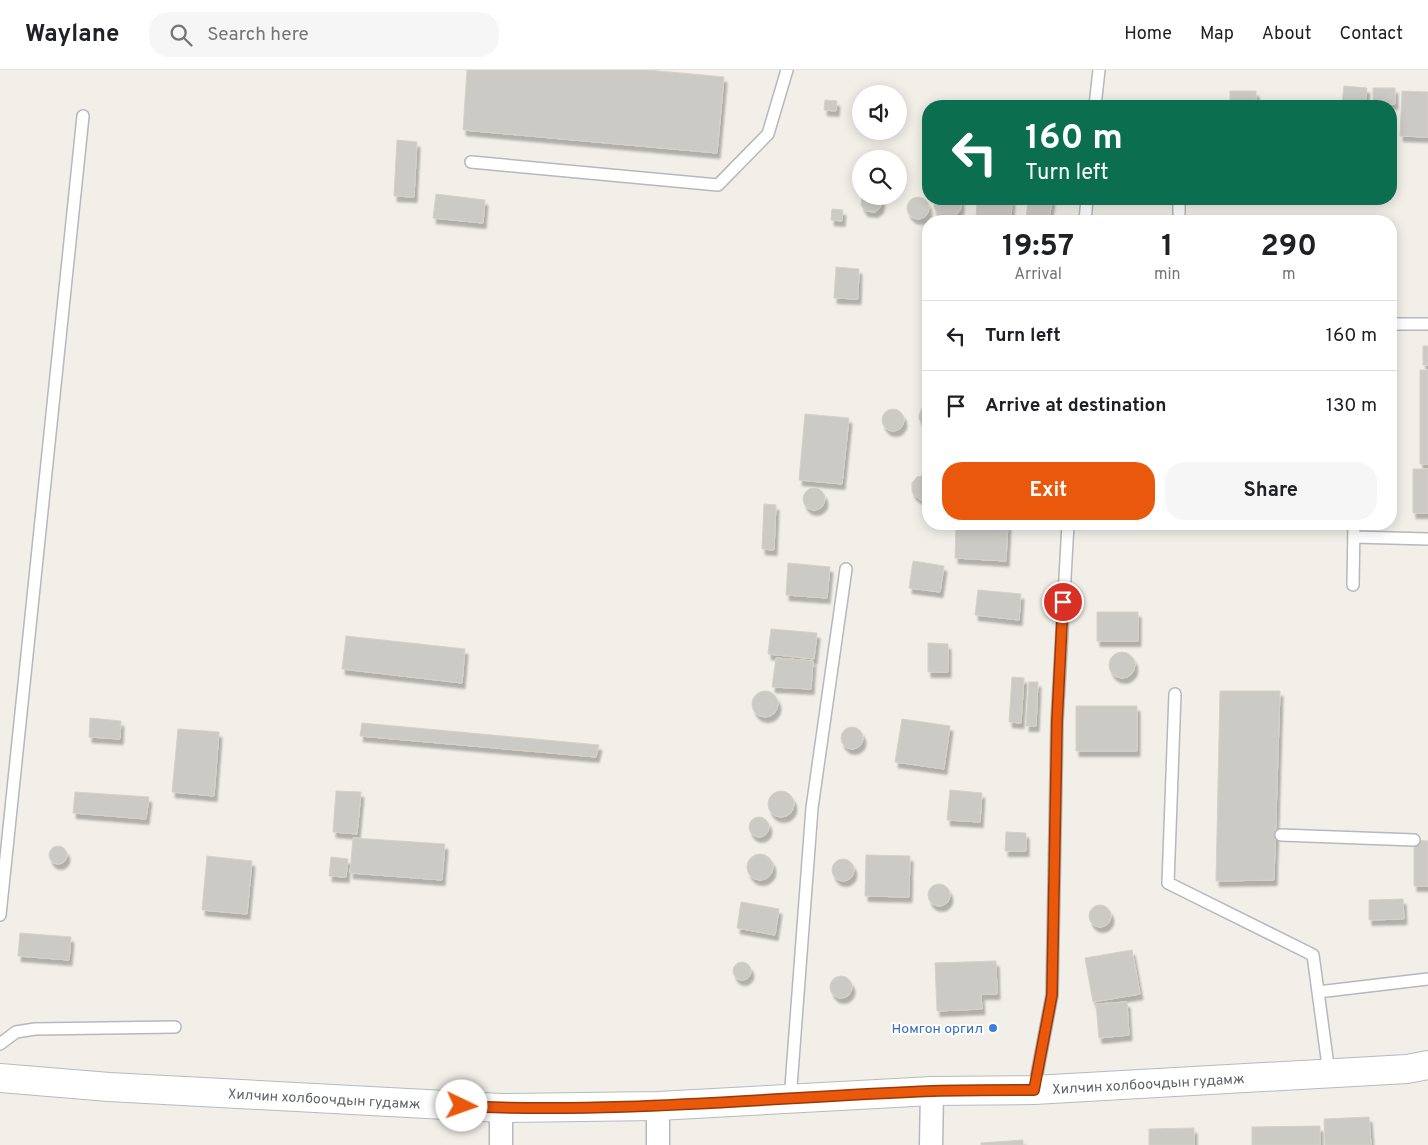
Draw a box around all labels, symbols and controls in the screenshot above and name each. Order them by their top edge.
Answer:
search box [149,12,499,57]
text: Waylane [25,20,119,50]
icon: search [167,21,195,49]
text: Search here [207,23,309,47]
text: Home [1124,23,1172,46]
text: Map [1200,23,1234,46]
text: About [1262,23,1311,46]
text: Contact [1339,23,1403,46]
map controls [852,85,907,205]
button: sound [852,85,907,140]
text: 160 m [1025,117,1123,161]
icon: left [942,120,1007,185]
button: search [852,150,907,205]
text: Turn left [1025,160,1108,187]
text: 19:57 [1002,229,1074,266]
text: 1 [1161,229,1173,266]
text: 290 [1260,229,1317,266]
text: Arrival [1014,265,1062,285]
text: min [1154,265,1181,285]
text: m [1282,265,1296,285]
icon: left [942,322,970,350]
text: Turn left [985,324,1061,348]
text: 160 m [1326,324,1377,348]
icon: arrive [942,392,970,420]
text: Arrive at destination [985,394,1166,418]
text: 130 m [1326,394,1377,418]
button: Exit [942,462,1155,520]
button: Share [1165,462,1377,520]
pin [1042,581,1084,623]
icon: arrive [1049,588,1077,616]
place label: Номгон оргил [892,1021,983,1038]
marker: Номгон оргил [987,1022,999,1034]
street label: Хилчин холбоочдын гудамж [1052,1071,1245,1099]
position arrow [435,1079,487,1131]
street label: Хилчин холбоочдын гудамж [228,1086,421,1114]

